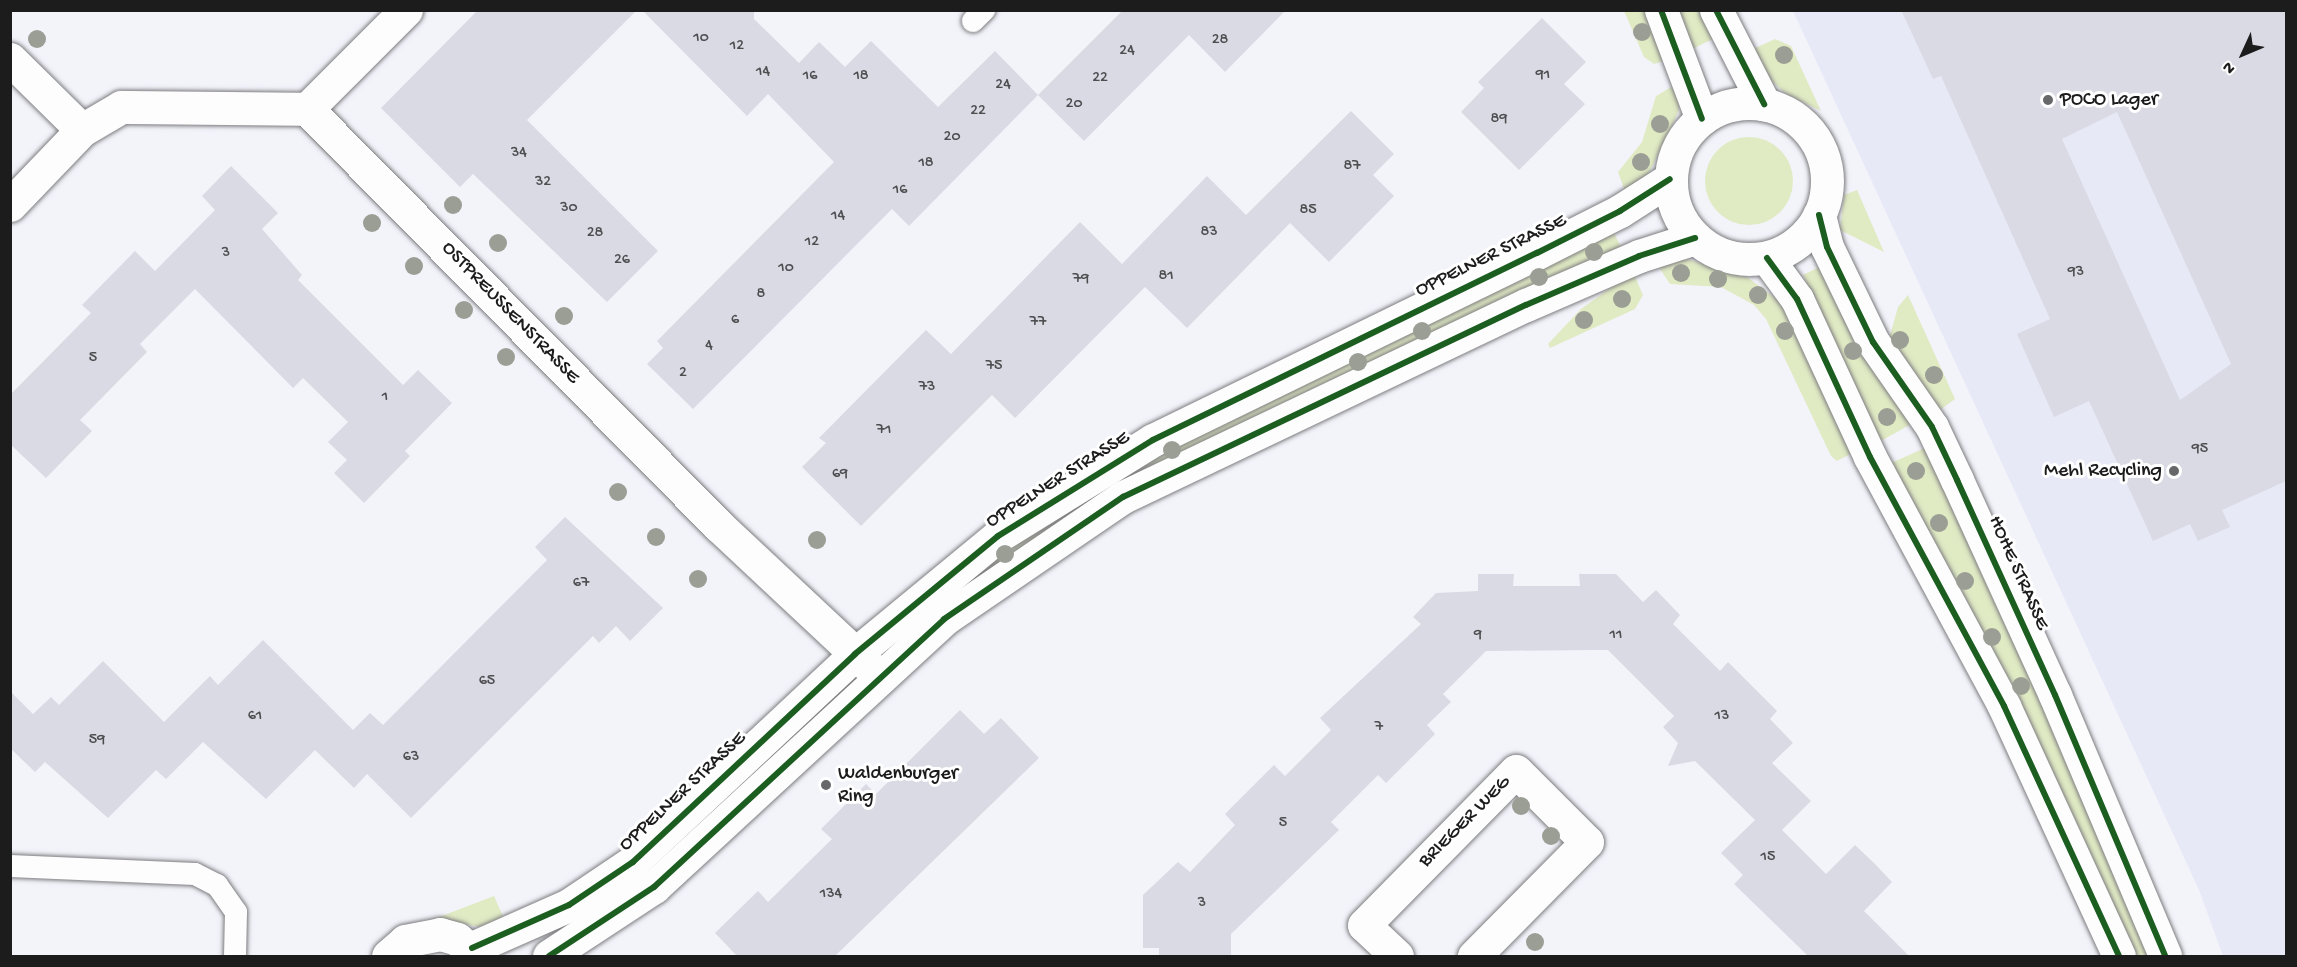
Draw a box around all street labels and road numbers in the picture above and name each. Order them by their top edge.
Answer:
street label: OPPELNER STRASSE [1412,209,1570,303]
street label: OSTPREUSSENSTRASSE [436,237,584,389]
street label: OPPELNER STRASSE [982,426,1134,534]
street label: HOHE STRASSE [1982,512,2054,634]
street label: OPPELNER STRASSE [615,727,751,857]
street label: BRIEGER WEG [1414,771,1516,873]

